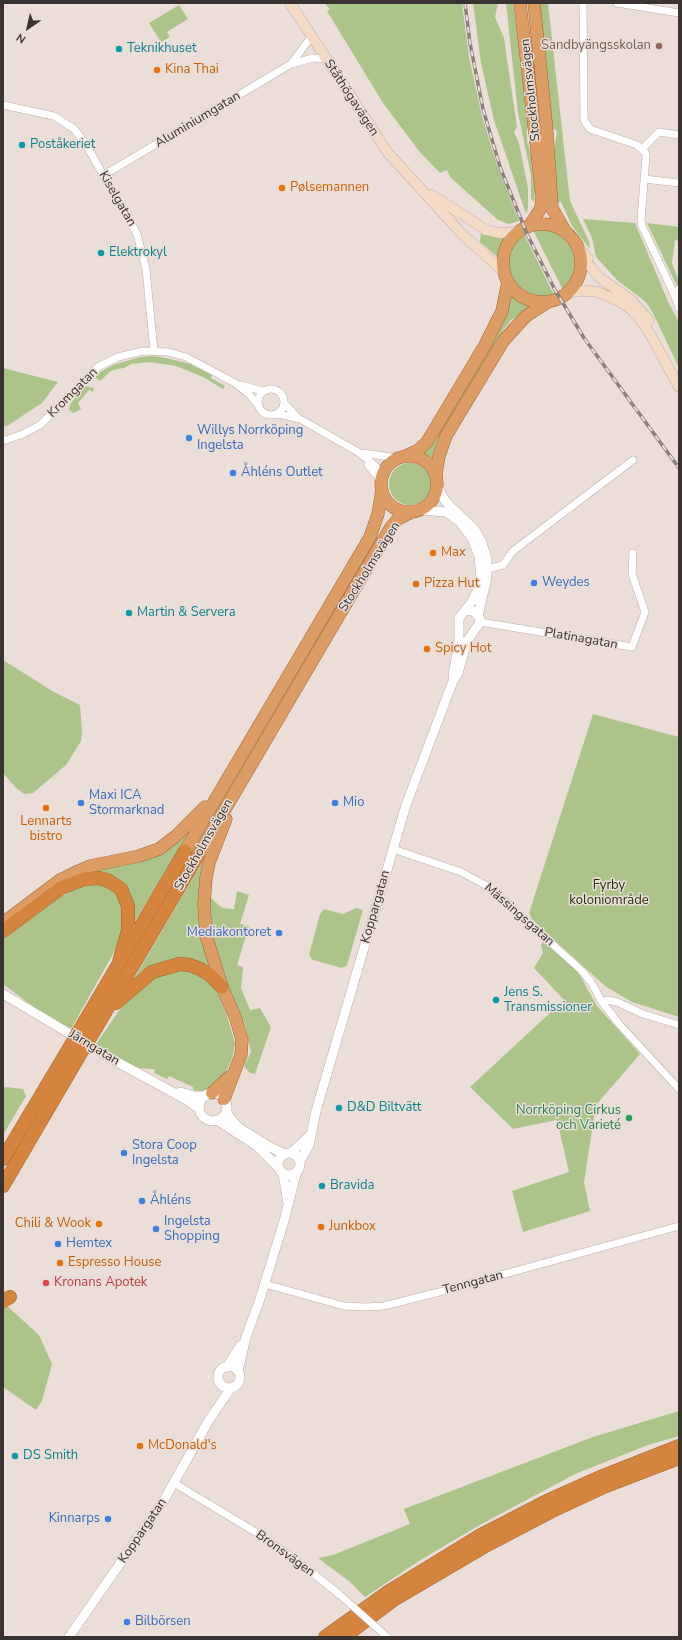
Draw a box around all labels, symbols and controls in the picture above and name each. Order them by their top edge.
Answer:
north arrow [8,8,48,48]
text: N [13,30,29,47]
street label: Stockholmsvägen [518,38,544,142]
place label: Sandbyängsskolan [541,38,651,54]
place label: Teknikhuset [127,41,197,57]
marker: Sandbyängsskolan [654,41,664,51]
marker: Teknikhuset [114,44,124,54]
street label: Ståthögavägen [320,57,382,139]
place label: Kina Thai [165,62,219,78]
marker: Kina Thai [152,65,162,75]
street label: Aluminiumgatan [152,88,244,152]
place label: Poståkeriet [30,137,95,153]
marker: Poståkeriet [17,140,27,150]
street label: Kiselgatan [95,169,139,229]
place label: Pølsemannen [290,180,369,196]
marker: Pølsemannen [277,183,287,193]
place label: Elektrokyl [109,245,167,261]
marker: Elektrokyl [96,248,106,258]
street label: Kromgatan [45,365,101,421]
place label: Willys Norrköping Ingelsta [197,423,303,454]
marker: Willys Norrköping Ingelsta [184,433,194,443]
place label: Åhléns Outlet [241,465,323,481]
marker: Åhléns Outlet [228,468,238,478]
street label: Stockholmsvägen [336,519,404,615]
place label: Max [441,545,466,561]
marker: Max [428,548,438,558]
place label: Weydes [542,575,590,591]
place label: Pizza Hut [424,576,479,592]
marker: Weydes [529,578,539,588]
marker: Pizza Hut [411,579,421,589]
place label: Martin & Servera [137,605,236,621]
marker: Martin & Servera [124,608,134,618]
street label: Platinagatan [543,625,619,653]
place label: Spicy Hot [435,641,491,657]
marker: Spicy Hot [422,644,432,654]
place label: Maxi ICA Stormarknad [89,788,164,819]
place label: Mio [343,795,364,811]
street label: Stockholmsvägen [171,796,237,894]
marker: Maxi ICA Stormarknad [76,798,86,808]
marker: Mio [330,798,340,808]
marker: Lennarts bistro [41,803,51,813]
place label: Lennarts bistro [20,814,72,845]
street label: Koppargatan [358,869,394,945]
park label: Fyrby koloniområde [569,878,649,909]
street label: Mässingsgatan [481,880,557,950]
place label: Mediakontoret [187,925,271,941]
marker: Mediakontoret [274,928,284,938]
place label: Jens S. Transmissioner [504,985,592,1016]
marker: Jens S. Transmissioner [491,995,501,1005]
street label: Järngatan [66,1027,122,1069]
place label: D&D Biltvätt [347,1100,421,1116]
marker: D&D Biltvätt [334,1103,344,1113]
place label: Norrköping Cirkus och Varieté [516,1103,621,1134]
marker: Norrköping Cirkus och Varieté [624,1113,634,1123]
place label: Stora Coop Ingelsta [132,1138,197,1169]
marker: Stora Coop Ingelsta [119,1148,129,1158]
place label: Bravida [330,1178,374,1194]
marker: Bravida [317,1181,327,1191]
place label: Åhléns [150,1193,191,1209]
marker: Åhléns [137,1196,147,1206]
place label: Ingelsta Shopping [164,1214,220,1245]
place label: Chili & Wook [15,1216,91,1232]
marker: Chili & Wook [94,1219,104,1229]
place label: Junkbox [329,1219,376,1235]
marker: Junkbox [316,1222,326,1232]
marker: Ingelsta Shopping [151,1224,161,1234]
place label: Hemtex [66,1236,112,1252]
marker: Hemtex [53,1239,63,1249]
place label: Espresso House [68,1255,161,1271]
marker: Espresso House [55,1258,65,1268]
street label: Tenngatan [441,1267,505,1299]
place label: Kronans Apotek [54,1275,147,1291]
marker: Kronans Apotek [41,1278,51,1288]
place label: McDonald's [148,1438,217,1454]
marker: McDonald's [135,1441,145,1451]
place label: DS Smith [23,1448,78,1464]
marker: DS Smith [10,1451,20,1461]
street label: Koppargatan [116,1495,170,1567]
place label: Kinnarps [49,1511,100,1527]
marker: Kinnarps [103,1514,113,1524]
street label: Bronsvägen [252,1527,318,1581]
place label: Bilbörsen [135,1614,191,1630]
marker: Bilbörsen [122,1617,132,1627]

